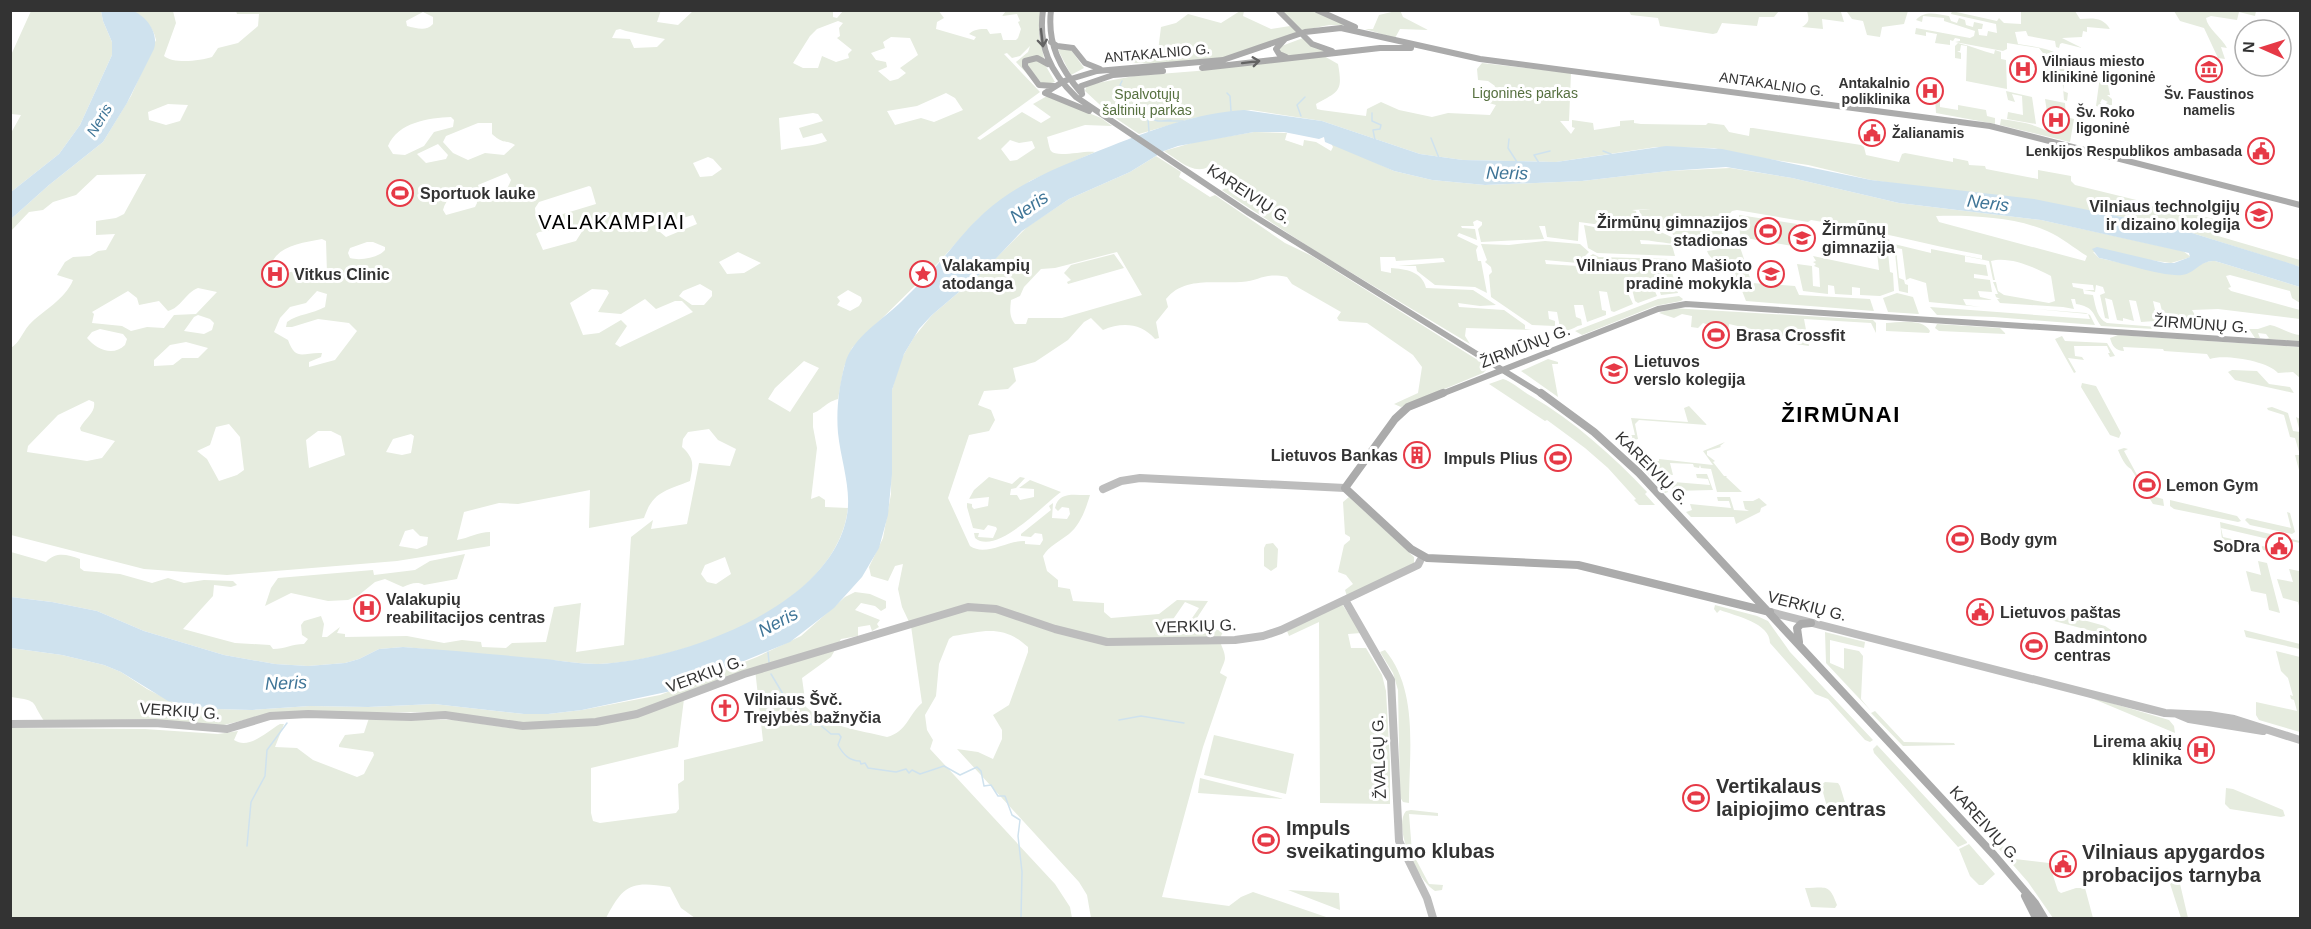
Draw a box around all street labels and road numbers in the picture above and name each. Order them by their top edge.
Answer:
street label: ANTAKALNIO G. [1103,40,1211,66]
street label: ANTAKALNIO G. [1718,69,1826,99]
street label: KAREIVIŲ G. [1204,161,1294,227]
street label: ŽIRMŪNŲ G. [2153,311,2249,336]
street label: ŽIRMŪNŲ G. [1477,320,1572,371]
street label: KAREIVIŲ G. [1612,428,1692,508]
street label: VERKIŲ G. [1766,588,1848,624]
street label: VERKIŲ G. [1155,616,1237,636]
street label: VERKIŲ G. [664,652,746,696]
street label: VERKIŲ G. [139,700,221,722]
street label: ŽVALGŲ G. [1368,715,1389,799]
street label: KAREIVIŲ G. [1947,783,2023,865]

